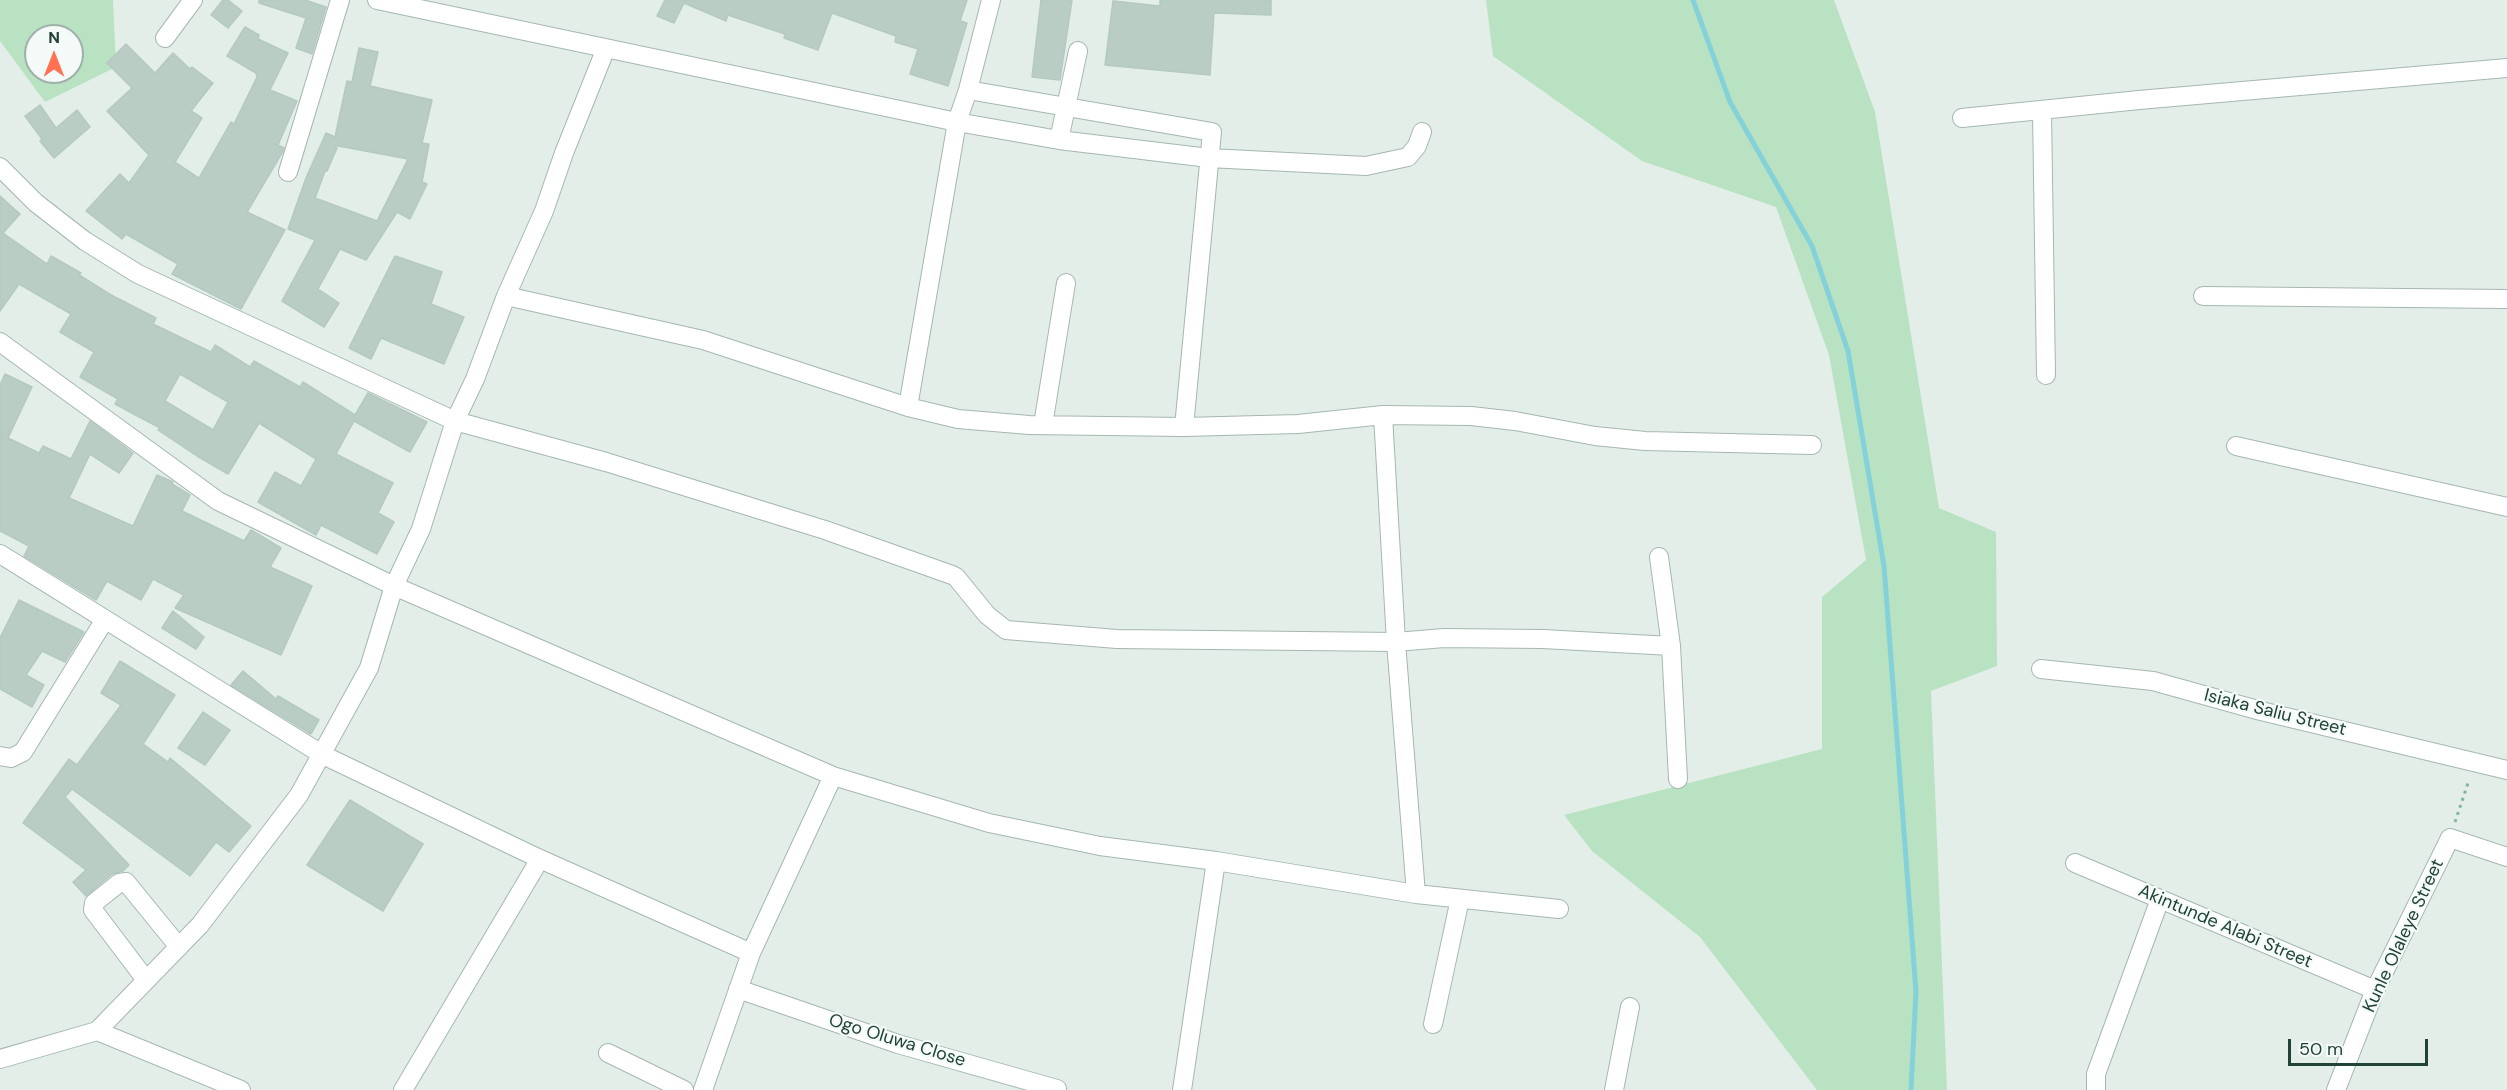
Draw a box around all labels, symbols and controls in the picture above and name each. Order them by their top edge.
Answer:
north arrow [24,24,84,84]
text: N [48,27,60,48]
street label: Isiaka Saliu Street [2202,685,2348,741]
street label: Kunle Olaleye Street [2359,856,2449,1016]
street label: Akintunde Alabi Street [2135,881,2315,973]
street label: Ogo Oluwa Close [826,1010,968,1072]
scale bar [2291,1027,2430,1065]
text: 50 m [2299,1037,2343,1061]

